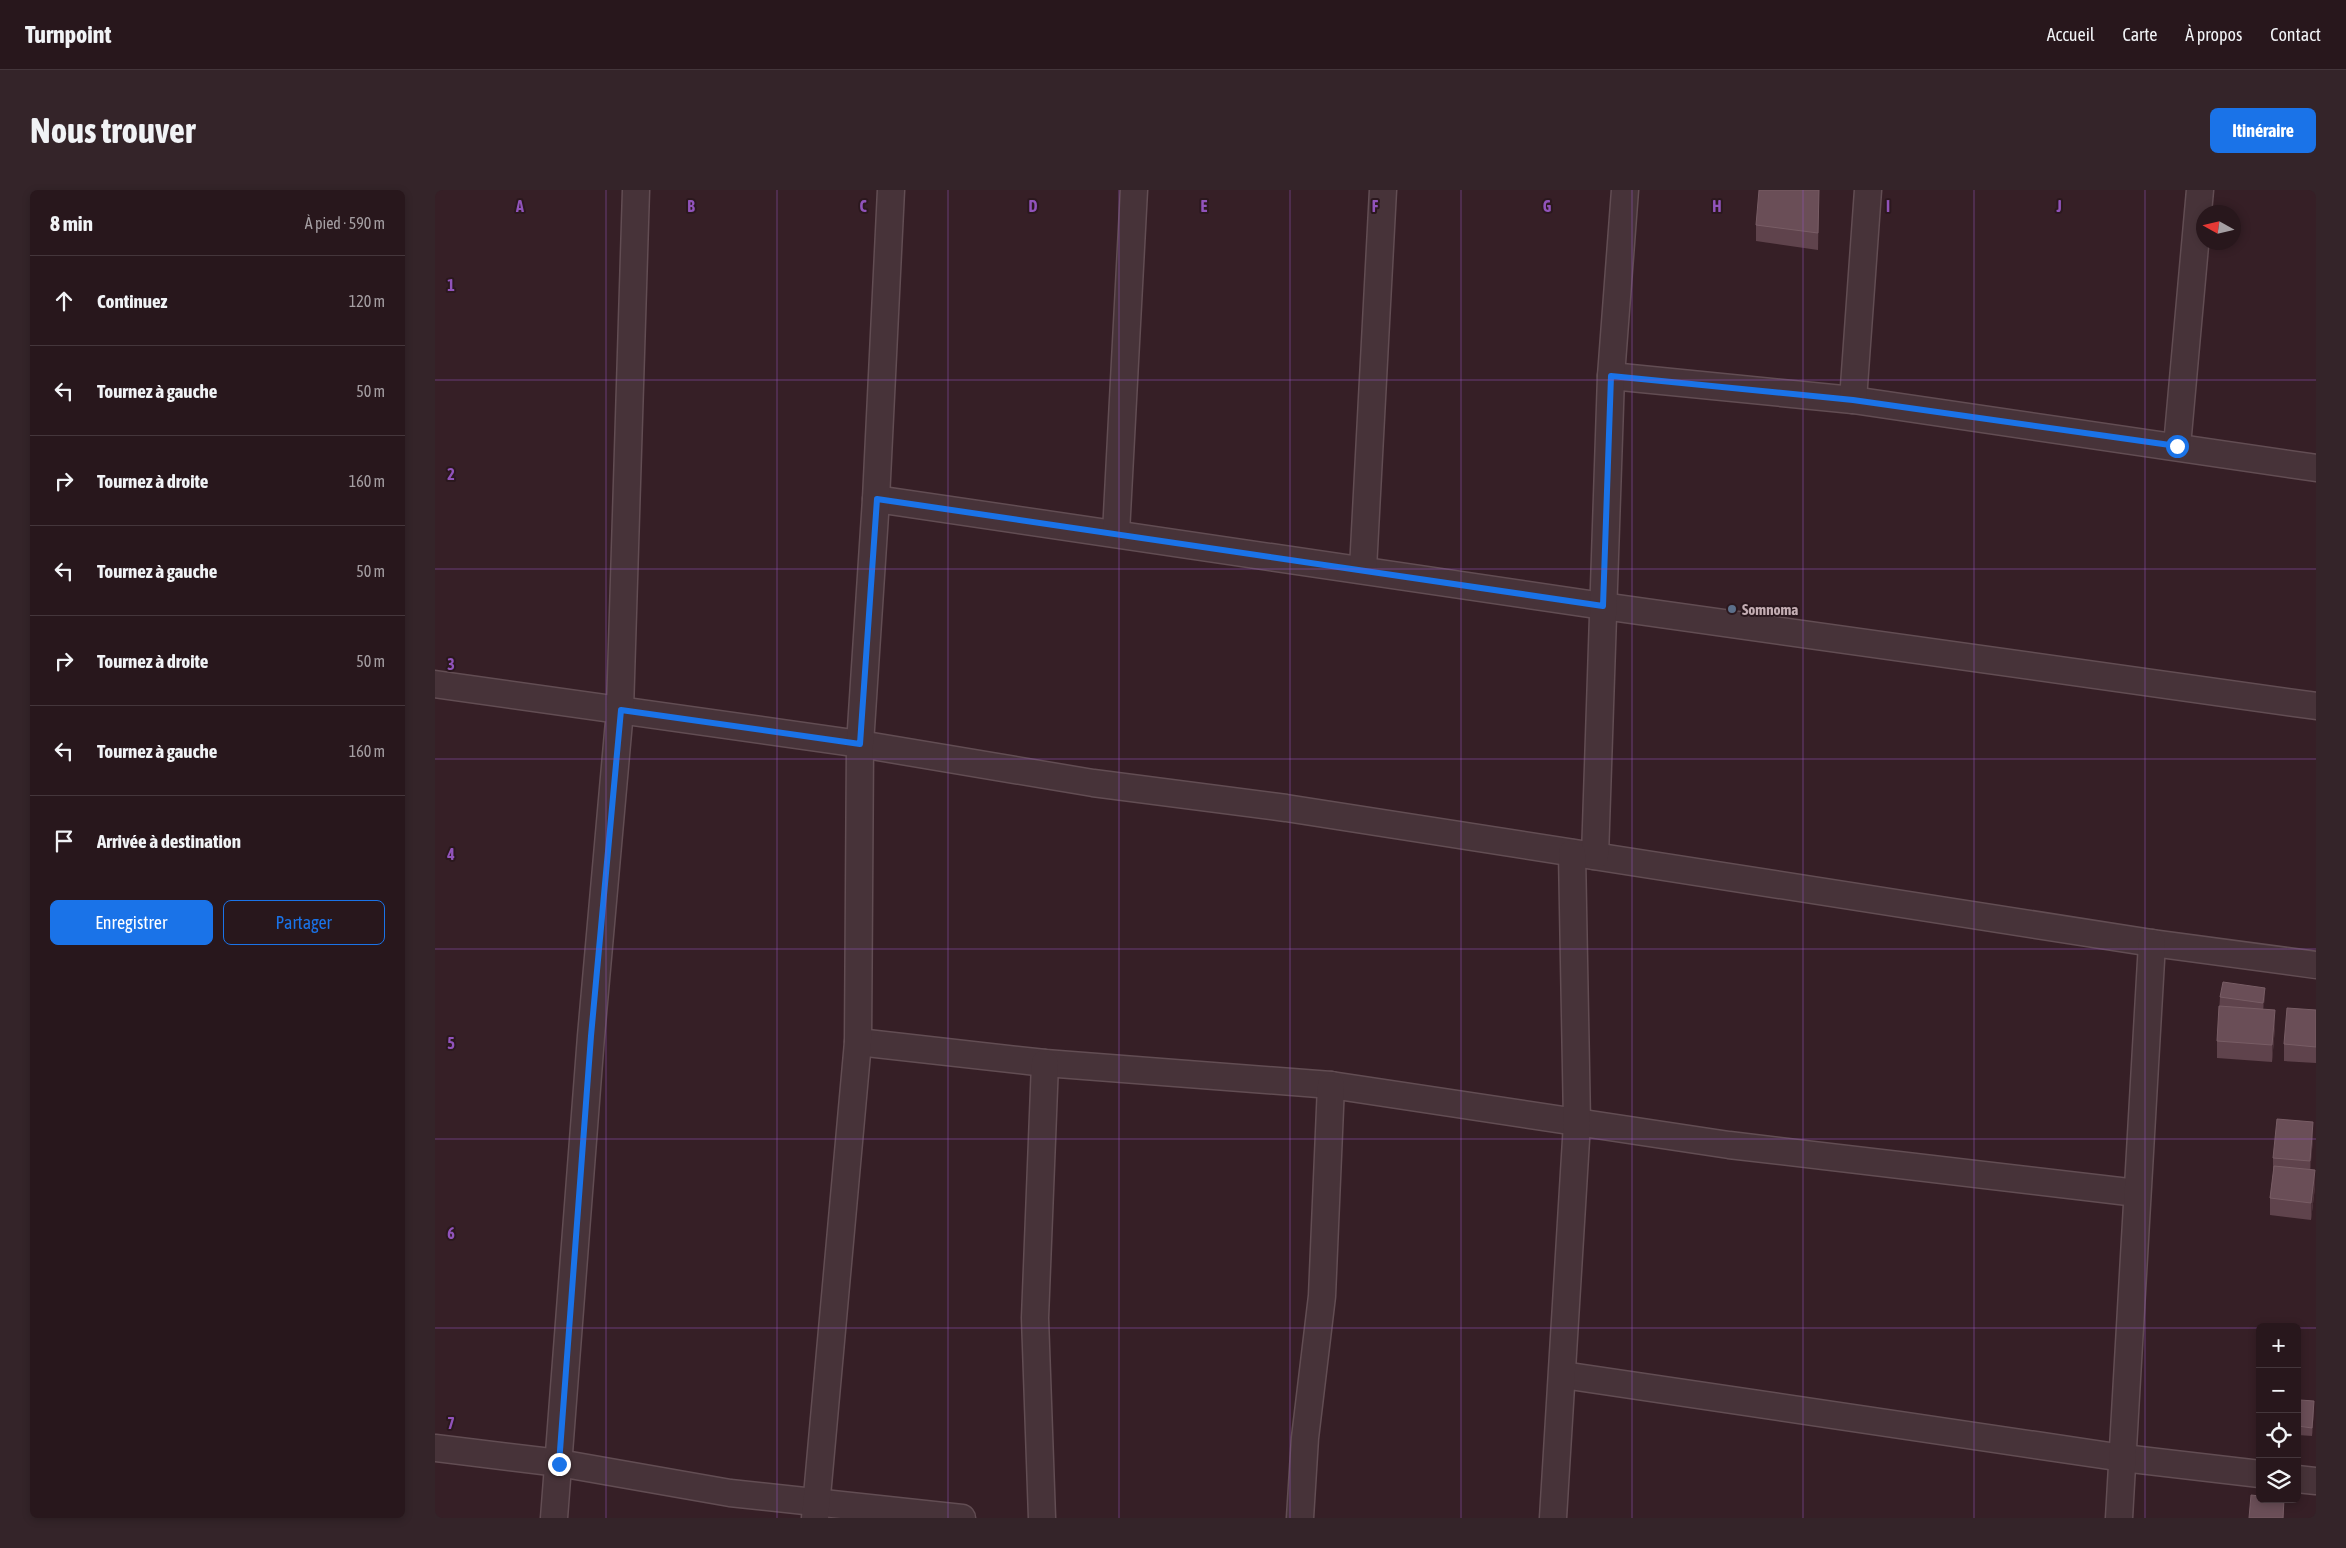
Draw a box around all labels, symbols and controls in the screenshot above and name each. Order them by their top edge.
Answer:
text: Turnpoint [25,21,111,48]
text: Accueil [2047,24,2095,45]
text: Carte [2123,24,2157,45]
text: À propos [2185,24,2242,45]
text: Contact [2270,24,2321,45]
button: Itinéraire [2210,108,2316,153]
text: Nous trouver [30,110,195,150]
text: A [515,197,524,215]
text: B [687,197,695,215]
text: C [859,197,867,215]
text: D [1029,197,1038,215]
text: E [1201,197,1208,215]
text: F [1372,197,1379,215]
text: G [1543,197,1552,215]
text: H [1712,197,1722,215]
text: I [1886,197,1890,215]
text: J [2055,197,2062,215]
north arrow [2196,205,2241,250]
text: 8 min [50,211,93,235]
text: À pied · 590 m [305,214,385,232]
text: 1 [447,276,455,294]
icon: ahead [50,287,78,315]
text: Continuez [97,290,167,312]
text: 120 m [349,292,385,310]
icon: left [50,377,78,405]
text: Tournez à gauche [97,380,217,402]
text: 50 m [356,382,385,400]
route start [2166,435,2189,458]
text: 2 [447,465,455,483]
icon: right [50,467,78,495]
text: Tournez à droite [97,470,208,492]
text: 160 m [349,472,385,490]
icon: left [50,557,78,585]
text: Tournez à gauche [97,560,217,582]
text: 50 m [356,562,385,580]
place label: Somnoma [1742,601,1798,618]
marker: Somnoma [1726,603,1738,615]
icon: right [50,647,78,675]
text: Tournez à droite [97,650,208,672]
text: 50 m [356,652,385,670]
text: 3 [447,655,455,673]
icon: left [50,737,78,765]
text: Tournez à gauche [97,740,217,762]
text: 160 m [349,742,385,760]
icon: arrive [50,827,78,855]
text: Arrivée à destination [97,830,241,852]
text: 4 [446,845,455,863]
button: Enregistrer [50,900,213,945]
button: Partager [223,900,385,945]
text: 5 [447,1034,455,1052]
text: 6 [447,1224,455,1242]
map controls [2256,1323,2301,1503]
button: + [2256,1323,2301,1368]
button: − [2256,1368,2301,1413]
button: locate [2256,1413,2301,1458]
text: 7 [447,1414,455,1432]
route end [548,1453,571,1476]
button: layers [2256,1458,2301,1503]

